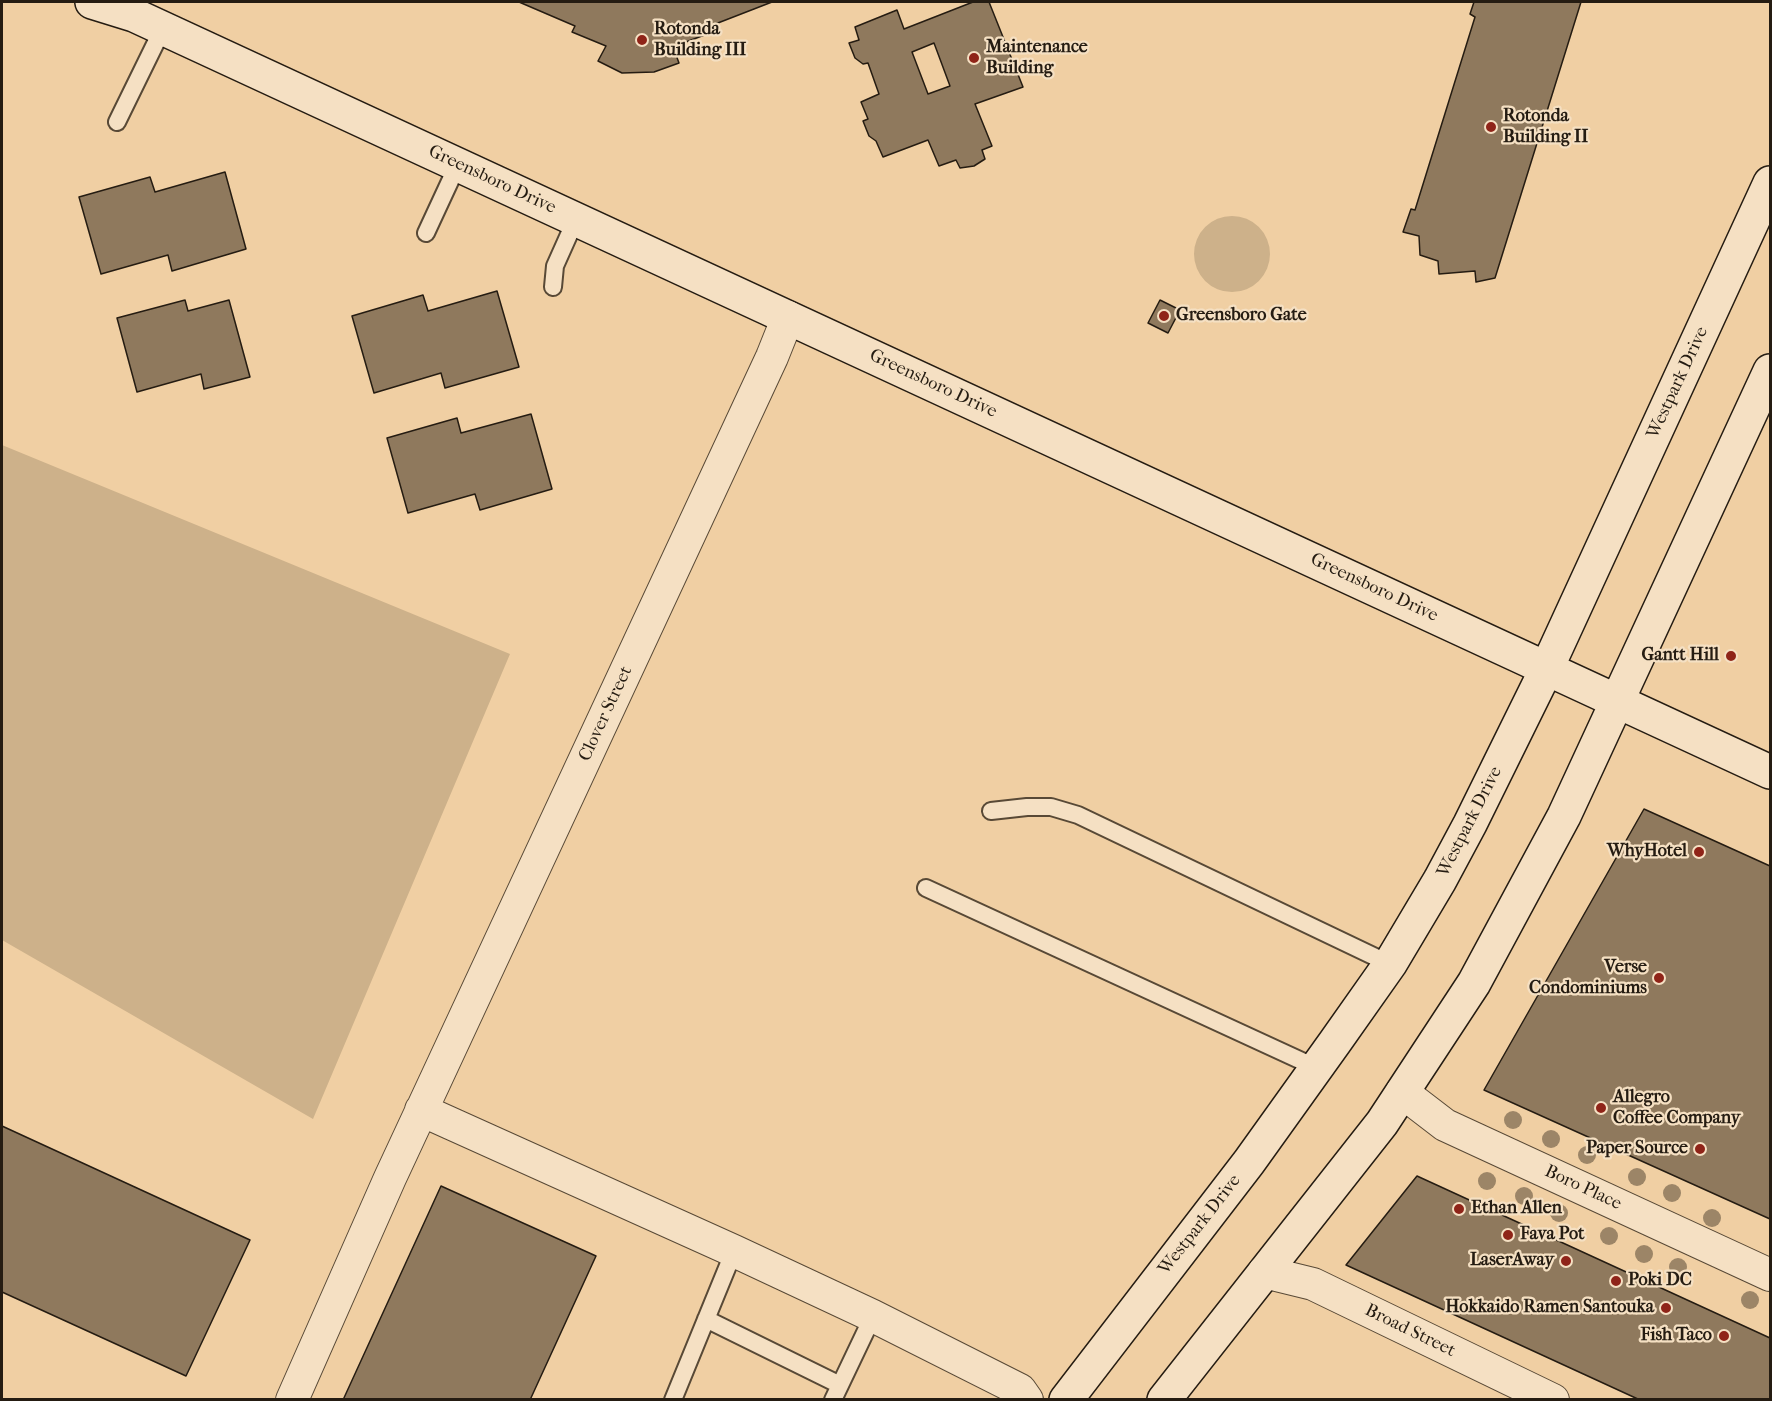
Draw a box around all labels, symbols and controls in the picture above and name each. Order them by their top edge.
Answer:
place label: Rotonda Building III [654,19,746,62]
marker: Rotonda Building III [635,33,649,47]
place label: Maintenance Building [986,37,1088,80]
marker: Maintenance Building [967,51,981,65]
place label: Rotonda Building II [1503,106,1588,148]
marker: Rotonda Building II [1484,120,1498,134]
street label: Greensboro Drive [425,141,559,219]
place label: Greensboro Gate [1176,305,1307,327]
marker: Greensboro Gate [1157,309,1171,323]
street label: Westpark Drive [1643,324,1713,442]
street label: Greensboro Drive [866,345,1000,423]
street label: Greensboro Drive [1307,549,1441,627]
place label: Gantt Hill [1641,645,1719,667]
marker: Gantt Hill [1724,649,1738,663]
street label: Clover Street [575,663,637,765]
street label: Westpark Drive [1433,763,1507,881]
place label: WhyHotel [1607,841,1687,863]
marker: WhyHotel [1692,845,1706,859]
place label: Verse Condominiums [1529,957,1647,1000]
marker: Verse Condominiums [1652,971,1666,985]
place label: Allegro Coffee Company [1613,1087,1740,1130]
marker: Allegro Coffee Company [1594,1101,1608,1115]
place label: Paper Source [1586,1138,1688,1160]
marker: Paper Source [1693,1142,1707,1156]
street label: Boro Place [1541,1161,1625,1215]
street label: Westpark Drive [1154,1171,1246,1279]
place label: Ethan Allen [1471,1198,1562,1220]
marker: Ethan Allen [1452,1202,1466,1216]
place label: Fava Pot [1520,1224,1585,1246]
marker: Fava Pot [1501,1228,1515,1242]
place label: LaserAway [1470,1250,1554,1272]
marker: LaserAway [1559,1254,1573,1268]
place label: Poki DC [1628,1270,1692,1292]
marker: Poki DC [1609,1274,1623,1288]
place label: Hokkaido Ramen Santouka [1445,1297,1654,1319]
street label: Broad Street [1361,1300,1459,1362]
marker: Hokkaido Ramen Santouka [1659,1301,1673,1315]
place label: Fish Taco [1640,1325,1712,1347]
marker: Fish Taco [1717,1329,1731,1343]

